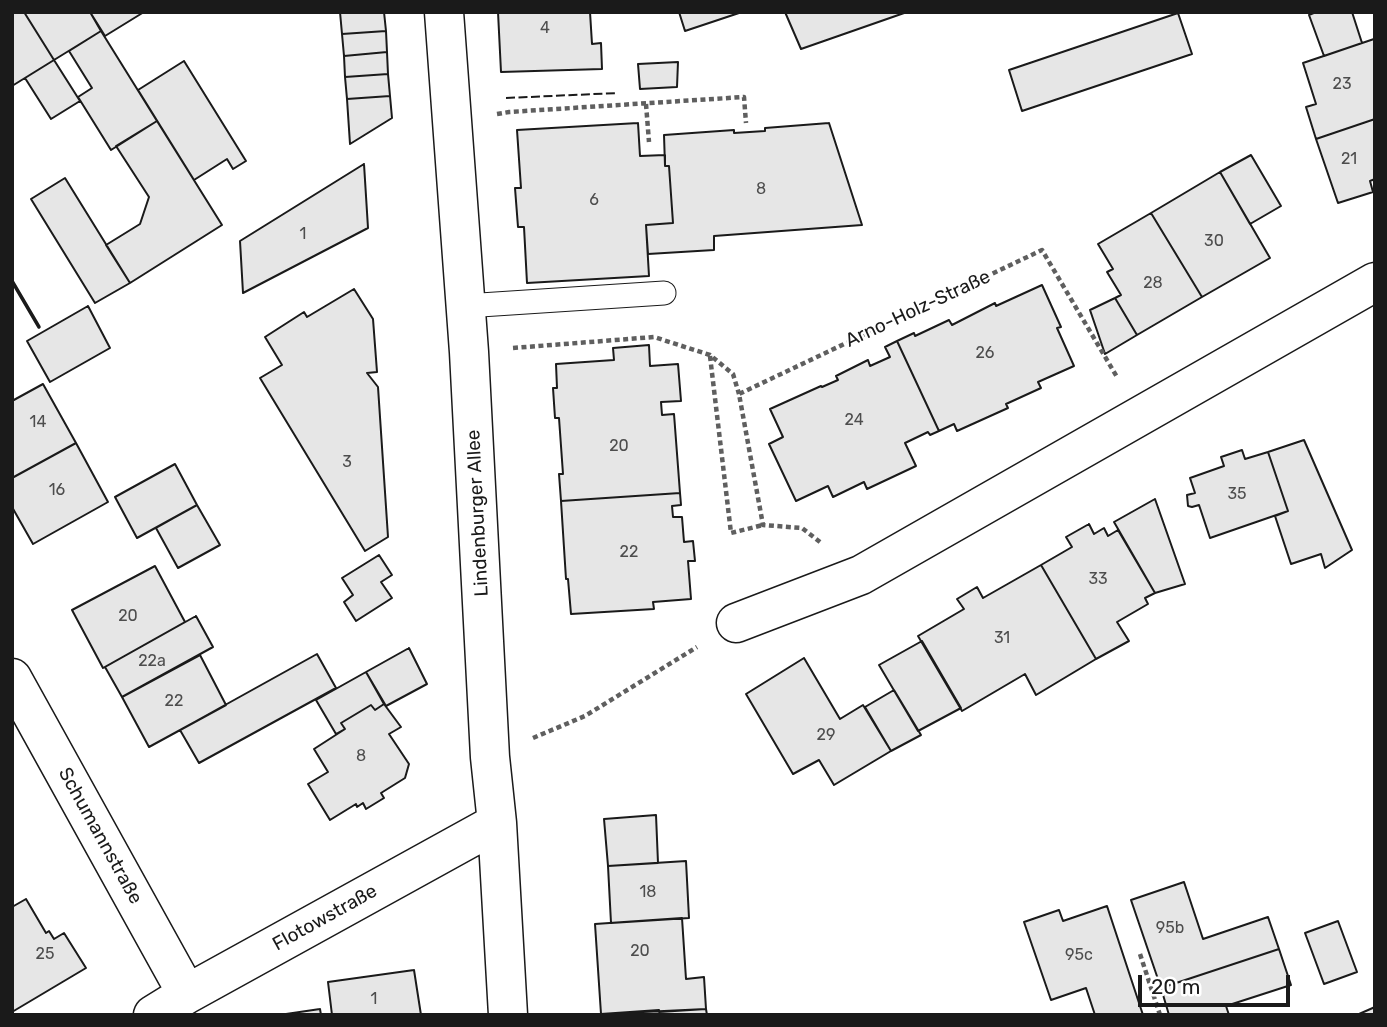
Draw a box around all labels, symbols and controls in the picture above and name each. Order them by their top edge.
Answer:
house number: 4 [540,18,550,38]
house number: 23 [1332,74,1352,94]
house number: 21 [1341,149,1357,169]
house number: 8 [756,179,766,199]
house number: 6 [589,190,599,210]
house number: 1 [300,224,306,244]
house number: 30 [1204,231,1224,251]
street label: Arno-Holz-Straße [842,265,994,353]
house number: 28 [1143,273,1163,293]
house number: 26 [975,343,995,363]
house number: 24 [844,410,864,430]
house number: 14 [30,412,46,432]
street label: Lindenburger Allee [462,429,494,597]
house number: 20 [609,436,629,456]
house number: 3 [342,452,352,472]
house number: 16 [49,480,65,500]
house number: 35 [1227,484,1247,504]
house number: 22 [620,542,638,562]
house number: 33 [1088,569,1108,589]
house number: 20 [118,606,138,626]
house number: 31 [994,628,1010,648]
house number: 22a [138,651,166,671]
house number: 22 [165,691,183,711]
house number: 29 [817,725,835,745]
house number: 8 [356,746,366,766]
street label: Schumannstraße [53,764,147,908]
street label: Flotowstraße [269,880,381,956]
house number: 18 [639,882,657,902]
house number: 95b [1156,918,1184,938]
house number: 20 [630,941,650,961]
house number: 25 [36,944,54,964]
house number: 95c [1065,945,1093,965]
scale bar [1142,960,1294,1004]
text: 20 m [1151,974,1200,999]
house number: 1 [371,989,377,1009]

